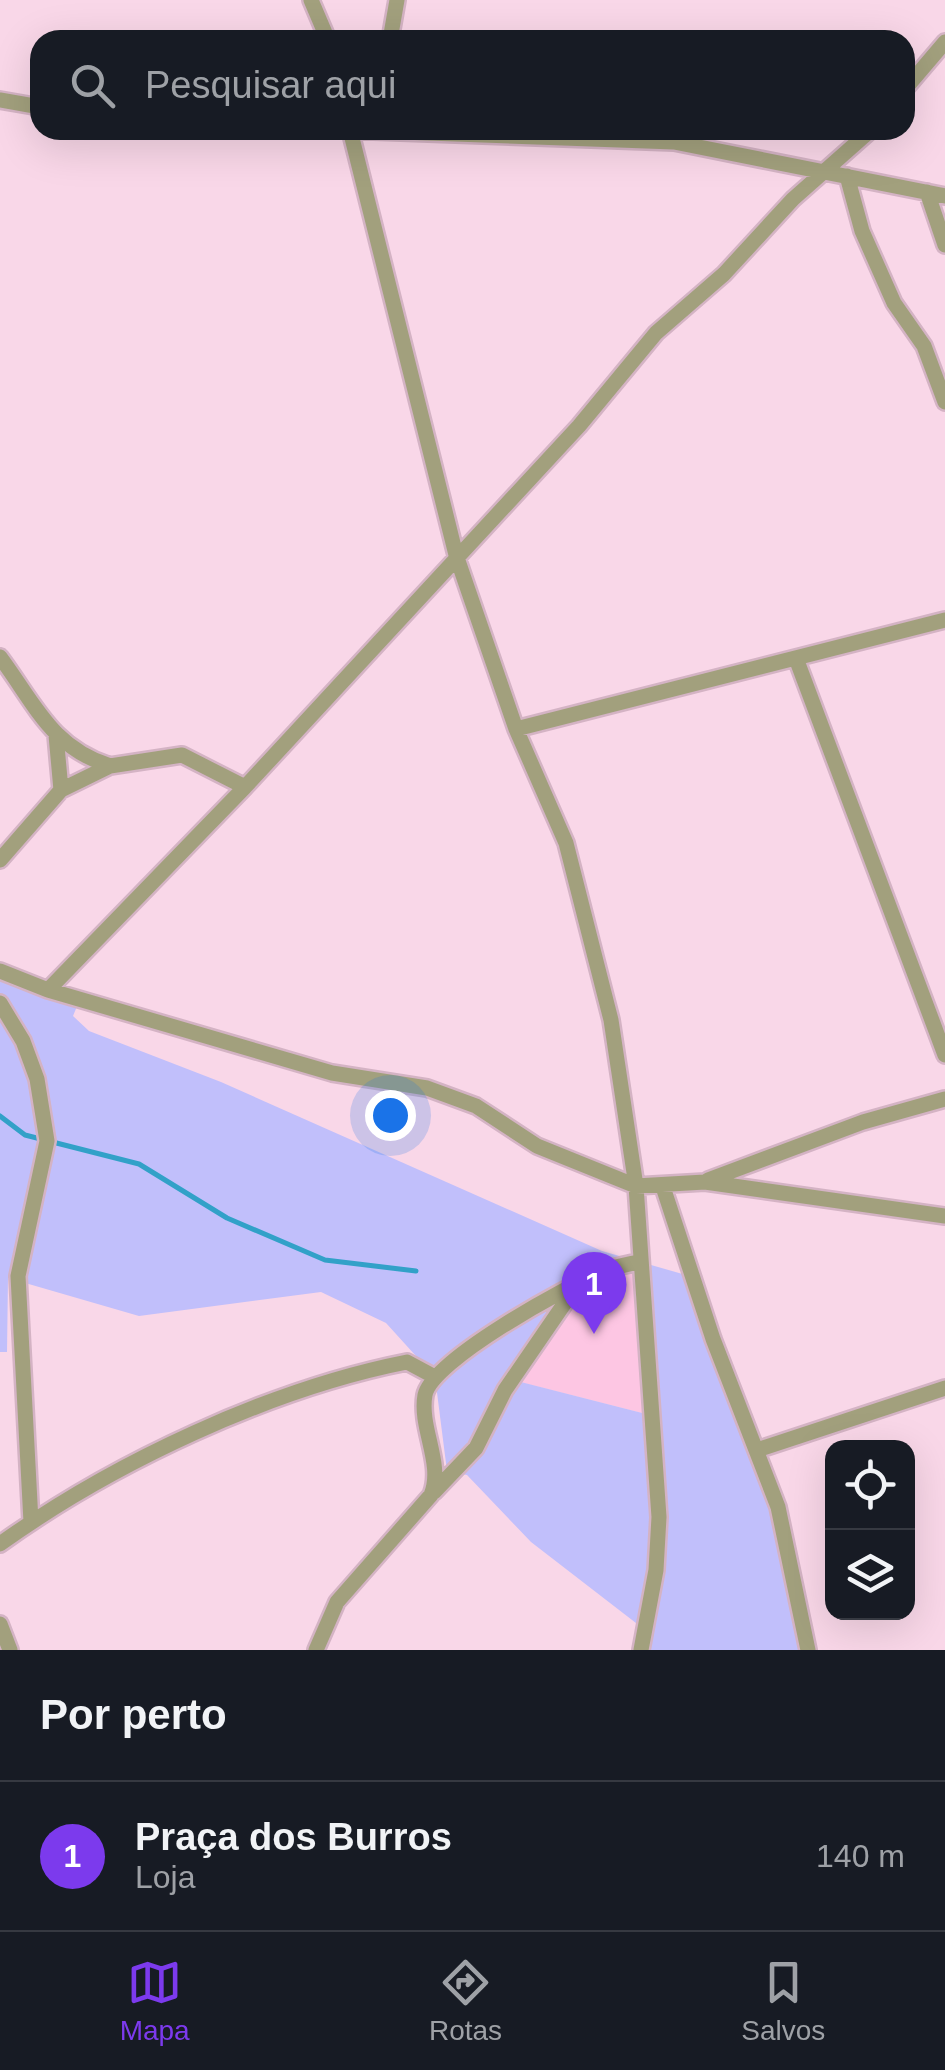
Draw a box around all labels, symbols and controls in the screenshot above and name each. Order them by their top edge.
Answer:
search box [30,30,915,140]
icon: search [65,58,120,113]
text: Pesquisar aqui [145,64,396,106]
your location [365,1090,416,1141]
pin: 1 [562,1252,626,1334]
map controls [825,1440,915,1620]
button: locate [825,1440,915,1530]
button: layers [825,1530,915,1620]
text: Por perto [40,1691,227,1738]
text: Praça dos Burros [135,1816,452,1858]
text: 1 [64,1838,81,1874]
text: 140 m [816,1838,905,1874]
text: Loja [135,1859,196,1895]
tab: Mapa [120,1955,190,2047]
tab: Rotas [429,1955,502,2047]
tab: Salvos [741,1955,825,2047]

